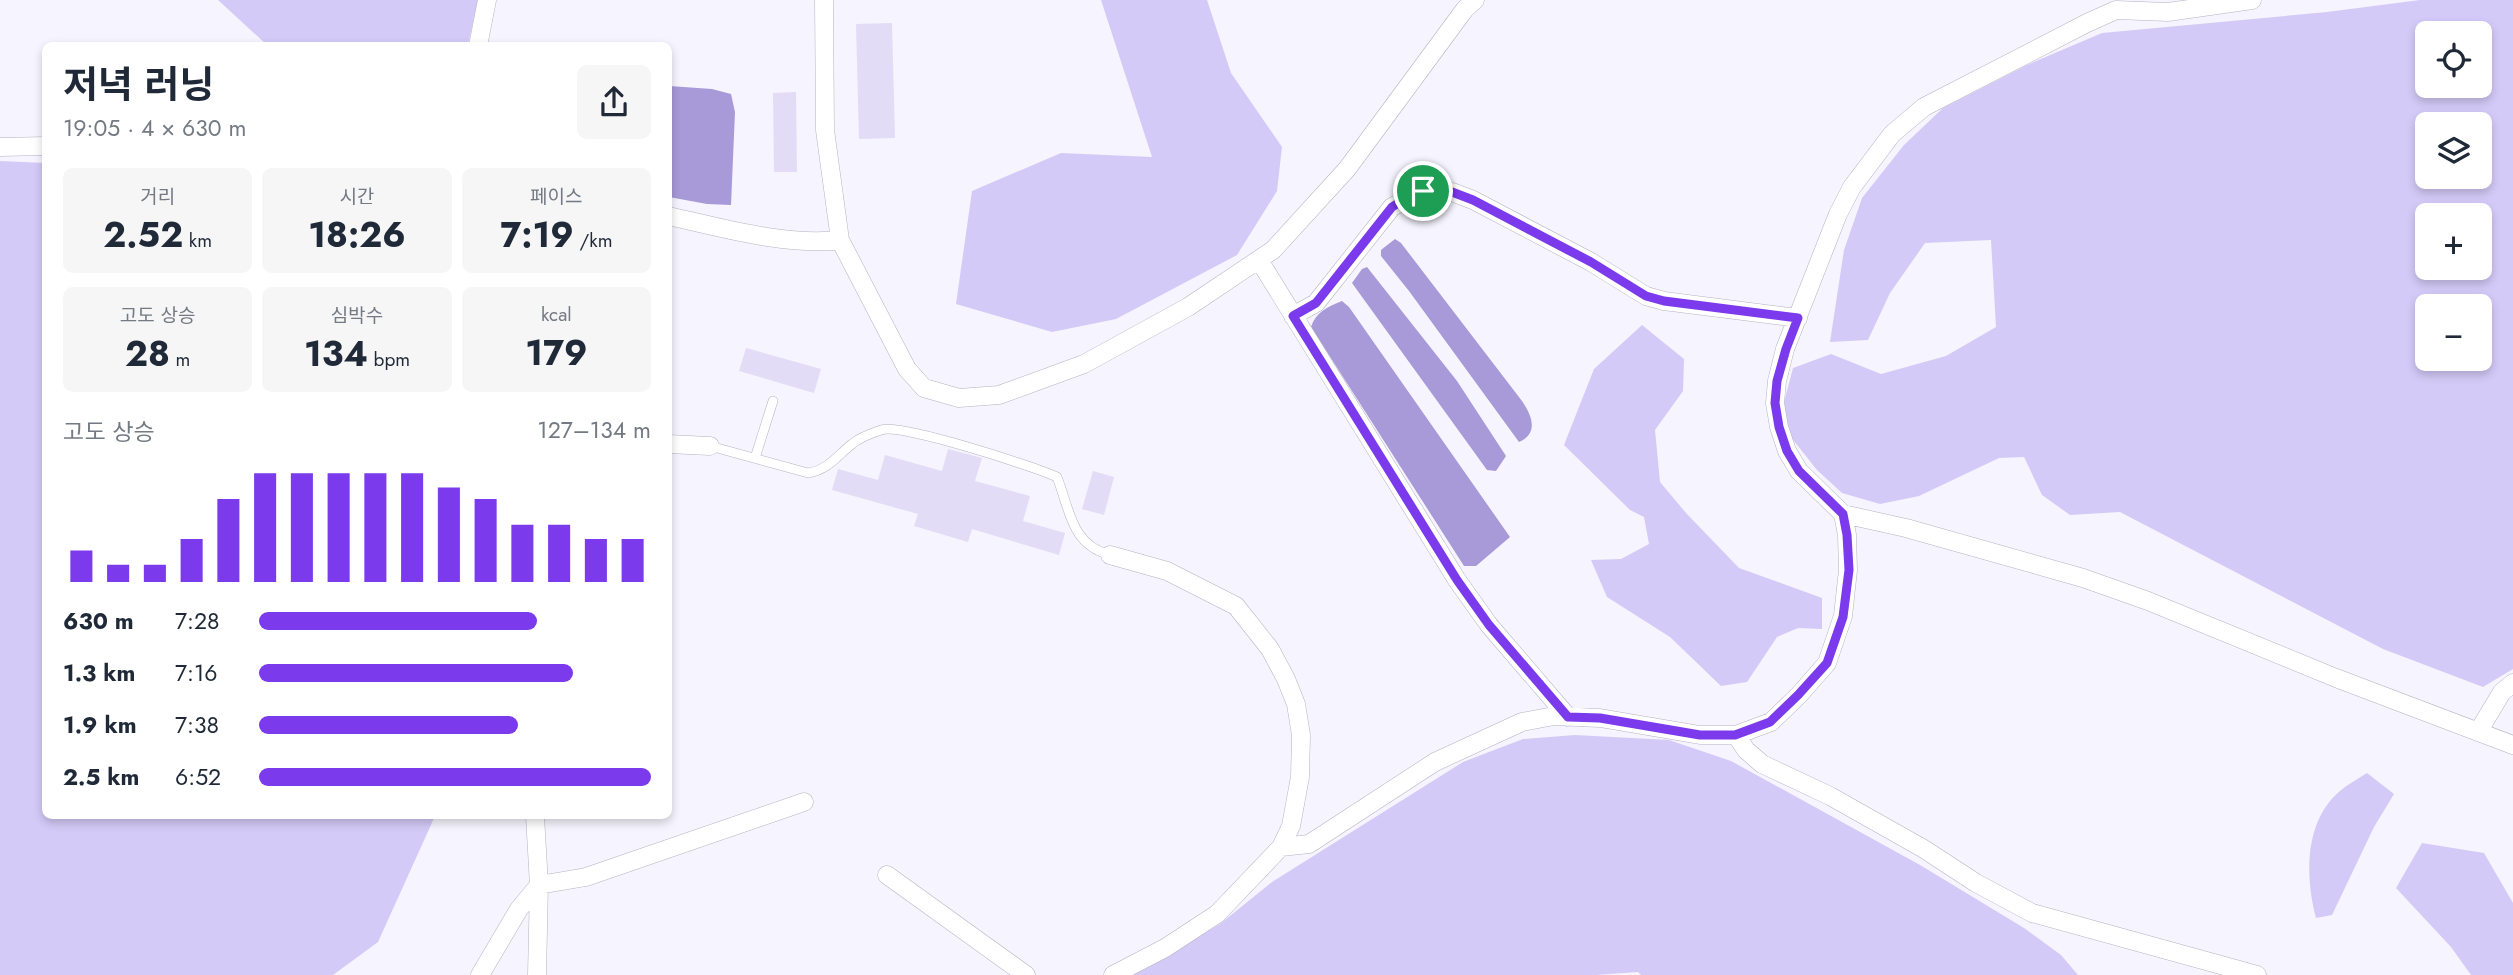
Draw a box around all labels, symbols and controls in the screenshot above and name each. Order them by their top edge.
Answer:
map controls [2415,21,2492,371]
button: locate [2415,21,2492,98]
text: 저녁 러닝 [63,57,214,112]
button: share [577,65,651,139]
text: 19:05 · 4 × 630 m [63,111,246,145]
button: layers [2415,112,2492,189]
pin [1393,161,1453,221]
icon: arrive [1404,172,1442,210]
text: 거리 [140,183,175,210]
text: 시간 [340,183,374,210]
text: 페이스 [530,183,583,210]
button: + [2415,203,2492,280]
text: 2.52 [103,210,183,260]
text: 18:26 [308,210,406,260]
text: 7:19 [500,210,574,260]
text: km [183,227,212,254]
text: /km [574,227,612,254]
button: − [2415,294,2492,371]
text: kcal [541,301,572,328]
text: 고도 상승 [120,302,195,329]
text: 심박수 [331,302,383,329]
text: 179 [525,328,587,378]
text: 28 [125,329,170,379]
text: 134 [304,329,368,379]
text: m [170,346,190,373]
text: bpm [368,346,410,373]
text: 127–134 m [537,413,651,447]
text: 고도 상승 [63,415,155,449]
text: 630 m [63,604,134,638]
text: 7:28 [175,604,220,638]
text: 1.3 km [63,656,135,690]
text: 7:16 [175,656,218,690]
text: 1.9 km [63,708,137,742]
text: 7:38 [175,708,219,742]
text: 2.5 km [63,760,139,794]
text: 6:52 [175,760,221,794]

